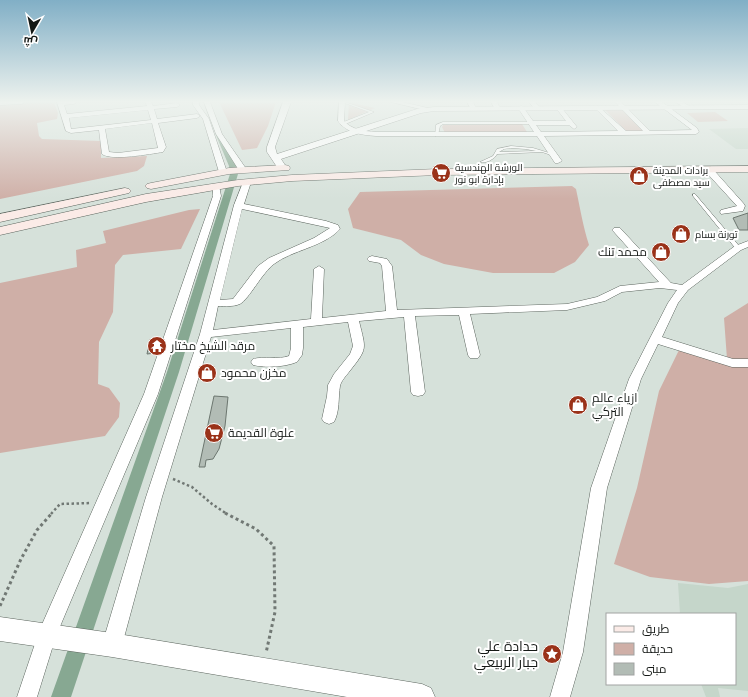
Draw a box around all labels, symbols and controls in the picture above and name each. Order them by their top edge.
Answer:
north arrow [12,12,52,52]
text: ش [23,34,39,49]
supermarket icon: الورشة الهندسية بإدارة ابو نور [430,162,452,184]
place label: الورشة الهندسية بإدارة ابو نور [454,162,523,186]
shop icon: برادات المدينة سيد مصطفى [628,165,650,187]
place label: برادات المدينة سيد مصطفى [653,165,710,189]
shop icon: تورنة بسام [670,223,692,245]
place label: تورنة بسام [695,229,738,242]
shop icon: محمد تنك [650,241,672,263]
place label: محمد تنك [598,245,647,259]
temple icon: مرقد الشيخ مختار [146,335,168,357]
place label: مرقد الشيخ مختار [170,339,255,354]
shop icon: مخزن محمود [196,362,218,384]
place label: مخزن محمود [221,366,286,380]
place label: ازياء عالم التركي [592,391,638,422]
shop icon: ازياء عالم التركي [567,394,589,416]
supermarket icon: علوة القديمة [203,422,225,444]
place label: علوة القديمة [228,426,295,440]
legend [606,613,736,685]
text: طريق [642,622,670,636]
place label: حدادة علي جبار الربيعي [474,638,538,674]
text: حديقة [642,642,673,656]
place icon: حدادة علي جبار الربيعي [541,643,563,665]
text: مبنى [642,662,667,676]

